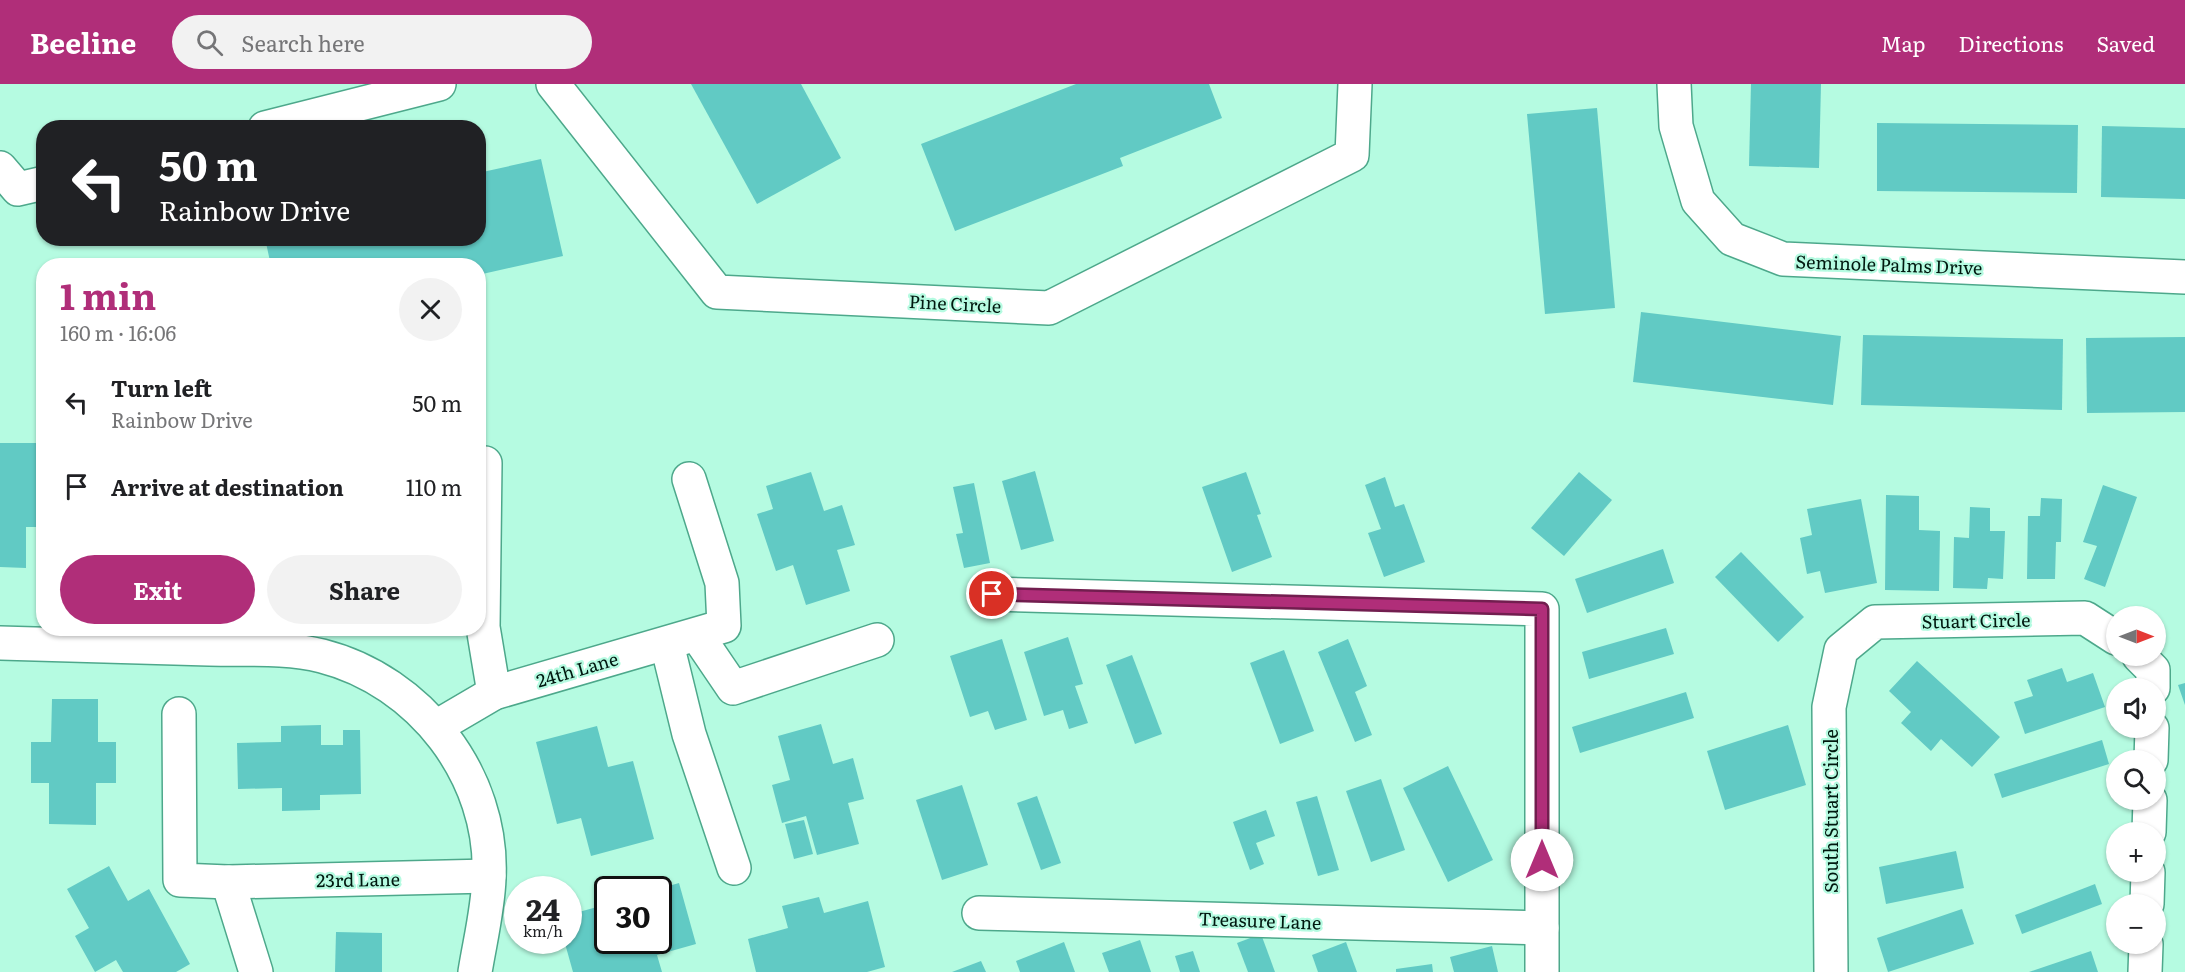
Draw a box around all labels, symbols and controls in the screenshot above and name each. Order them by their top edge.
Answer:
search box [172,15,592,69]
text: Beeline [30,21,136,63]
icon: search [193,26,226,59]
text: Search here [241,26,365,59]
text: Map [1881,27,1926,58]
text: Directions [1959,27,2064,58]
text: Saved [2097,27,2155,58]
text: 50 m [159,132,258,194]
icon: left [60,144,138,222]
text: Rainbow Drive [159,189,350,229]
street label: Seminole Palms Drive [1795,247,1983,281]
text: 1 min [60,268,156,321]
button: close [399,278,462,341]
street label: Pine Circle [908,287,1002,319]
text: 160 m · 16:06 [60,317,176,347]
text: Turn left [111,371,212,404]
icon: left [60,386,93,419]
text: 50 m [412,386,462,419]
text: Rainbow Drive [111,404,253,434]
icon: arrive [60,470,93,503]
text: Arrive at destination [111,470,344,503]
text: 110 m [406,470,462,503]
button: Exit [60,555,255,624]
button: Share [267,555,462,624]
pin [966,568,1017,619]
icon: arrive [975,577,1008,610]
street label: Stuart Circle [1921,606,2031,634]
north arrow [2106,606,2166,666]
map controls [2106,606,2166,954]
street label: 24th Lane [533,644,621,694]
button: sound [2106,678,2166,738]
street label: South Stuart Circle [1817,729,1844,893]
button: search [2106,750,2166,810]
button: + [2106,822,2166,882]
position arrow [1510,828,1574,892]
street label: 23rd Lane [316,865,400,893]
speed limit sign: 30 [594,876,672,954]
text: 24 [526,886,560,930]
button: − [2106,894,2166,954]
street label: Treasure Lane [1198,904,1322,936]
text: km/h [523,919,563,942]

